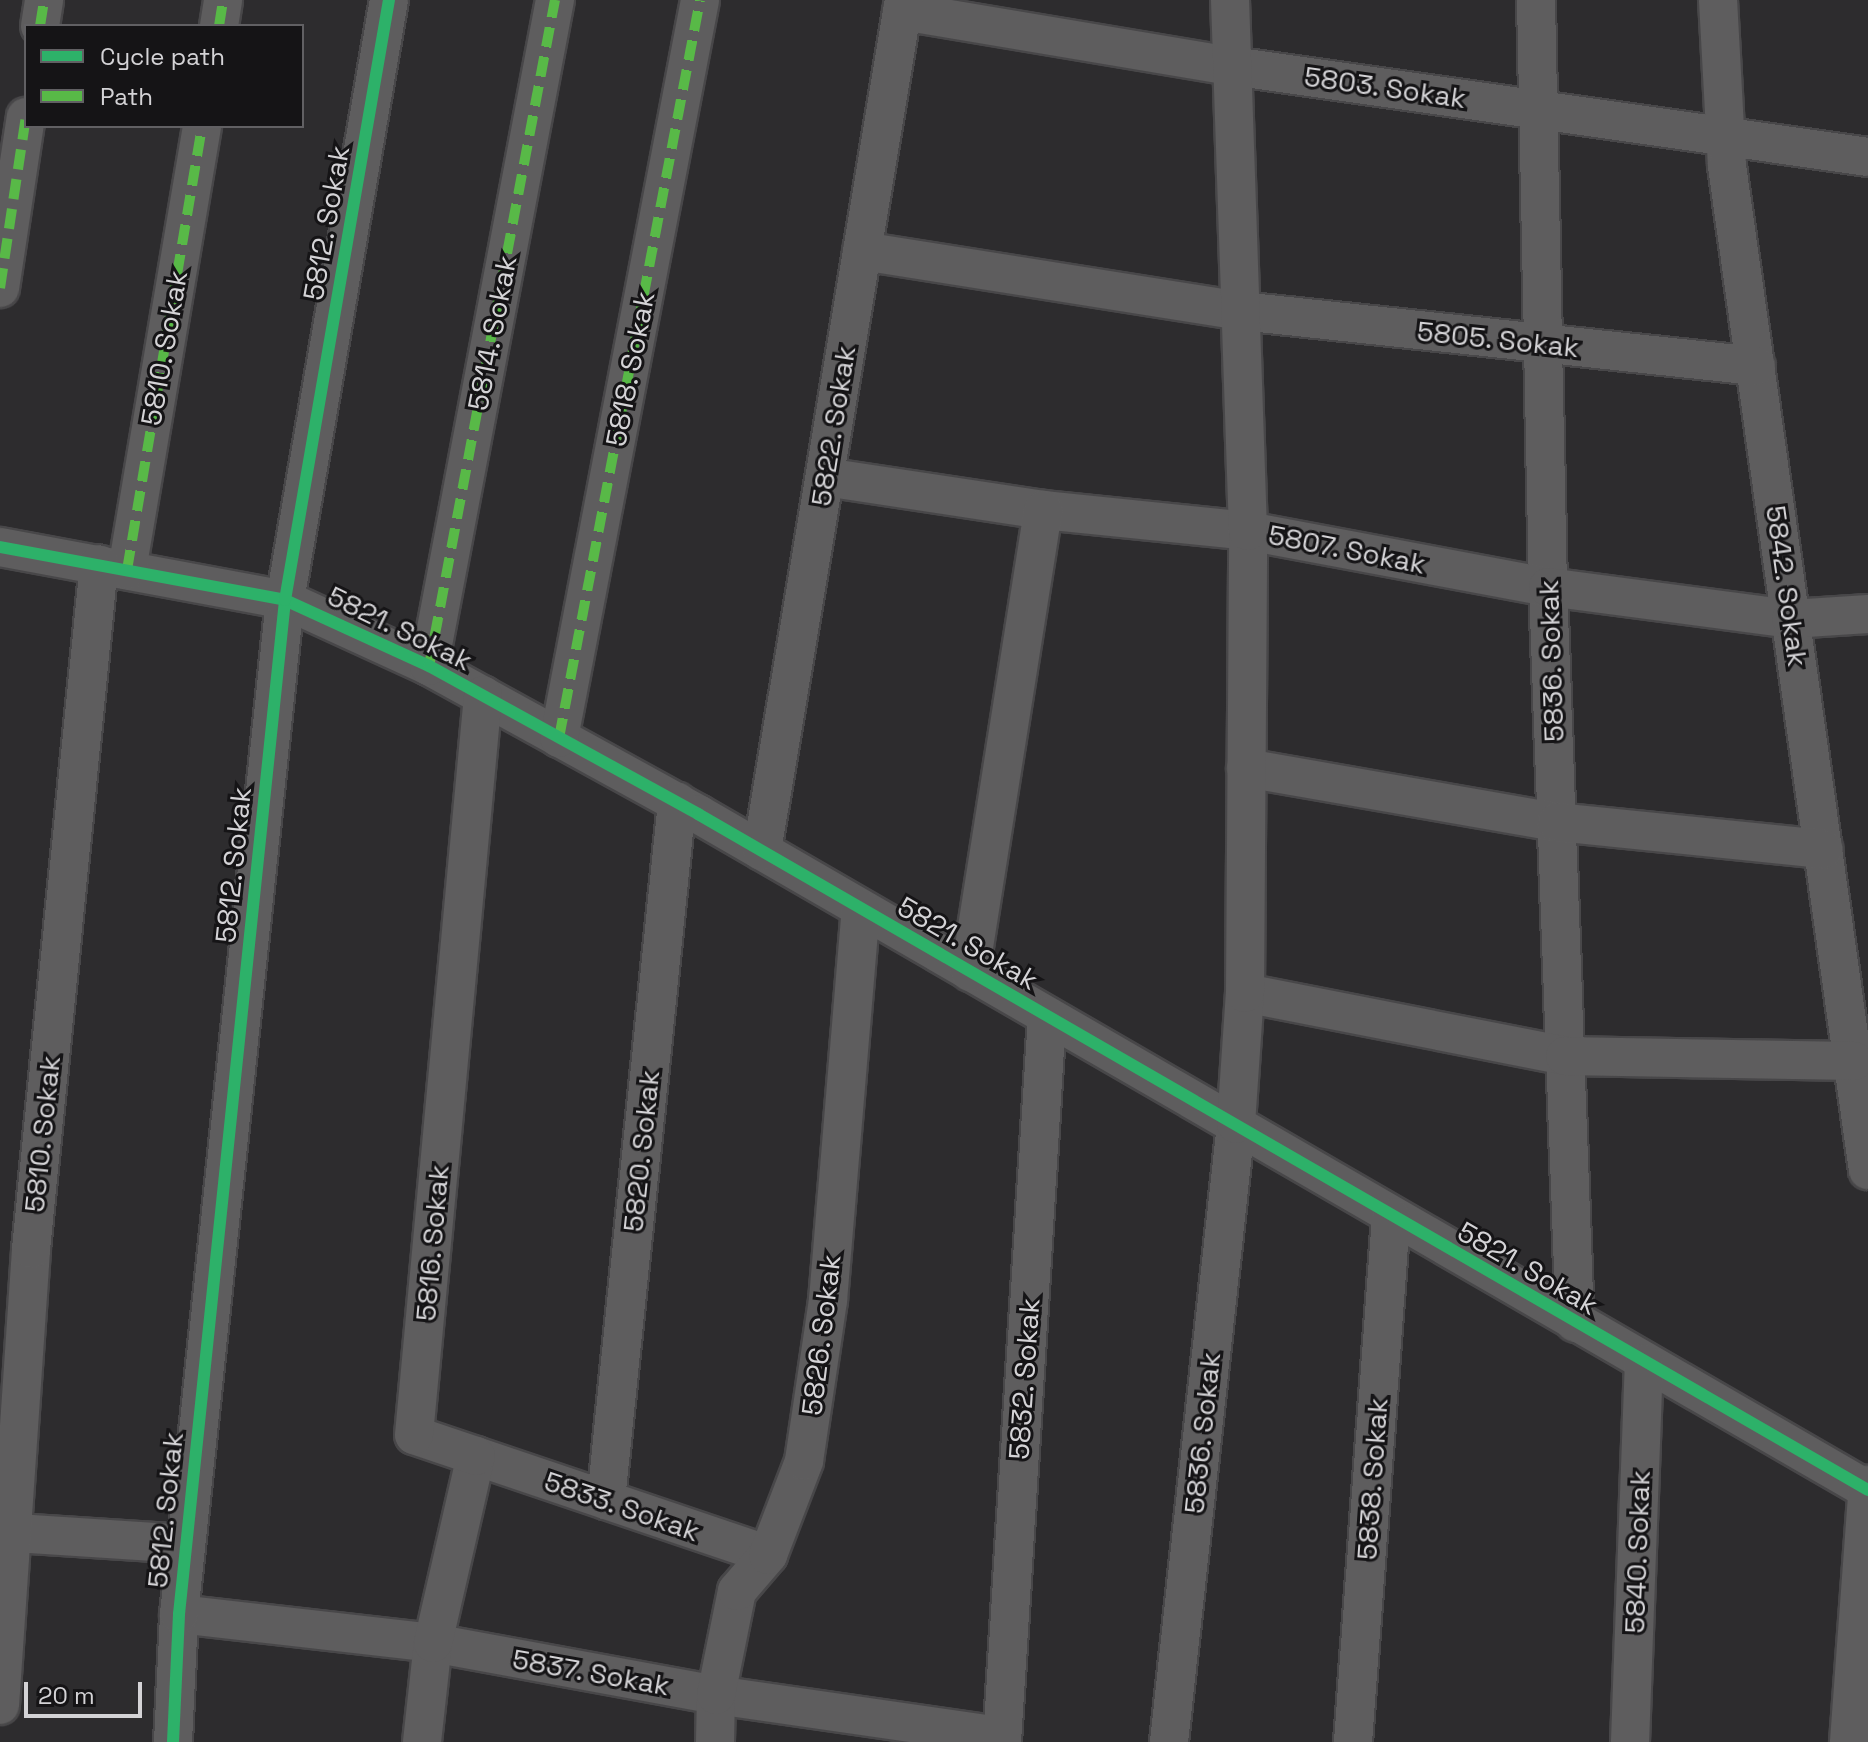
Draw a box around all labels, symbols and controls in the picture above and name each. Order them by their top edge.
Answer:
legend [24,24,304,128]
text: Cycle path [100,41,225,72]
street label: 5803. Sokak [1302,59,1468,115]
text: Path [100,81,153,112]
street label: 5812. Sokak [296,143,356,303]
street label: 5814. Sokak [460,252,524,414]
street label: 5810. Sokak [134,267,194,429]
street label: 5818. Sokak [598,288,662,450]
street label: 5805. Sokak [1415,314,1581,364]
street label: 5822. Sokak [804,343,862,509]
street label: 5842. Sokak [1759,503,1815,669]
street label: 5807. Sokak [1265,517,1429,581]
street label: 5821. Sokak [322,578,478,678]
street label: 5836. Sokak [1531,579,1571,743]
street label: 5812. Sokak [208,785,258,945]
street label: 5821. Sokak [891,889,1045,997]
street label: 5810. Sokak [17,1054,67,1214]
street label: 5820. Sokak [616,1068,666,1234]
street label: 5816. Sokak [408,1163,456,1323]
street label: 5821. Sokak [1451,1214,1605,1322]
street label: 5826. Sokak [794,1252,848,1418]
street label: 5832. Sokak [1002,1297,1046,1461]
street label: 5836. Sokak [1177,1350,1227,1516]
street label: 5838. Sokak [1350,1396,1394,1562]
street label: 5812. Sokak [140,1430,190,1590]
street label: 5833. Sokak [540,1464,704,1548]
street label: 5840. Sokak [1617,1470,1657,1634]
street label: 5837. Sokak [509,1642,673,1702]
scale bar [28,1666,146,1716]
text: 20 m [38,1680,95,1711]

